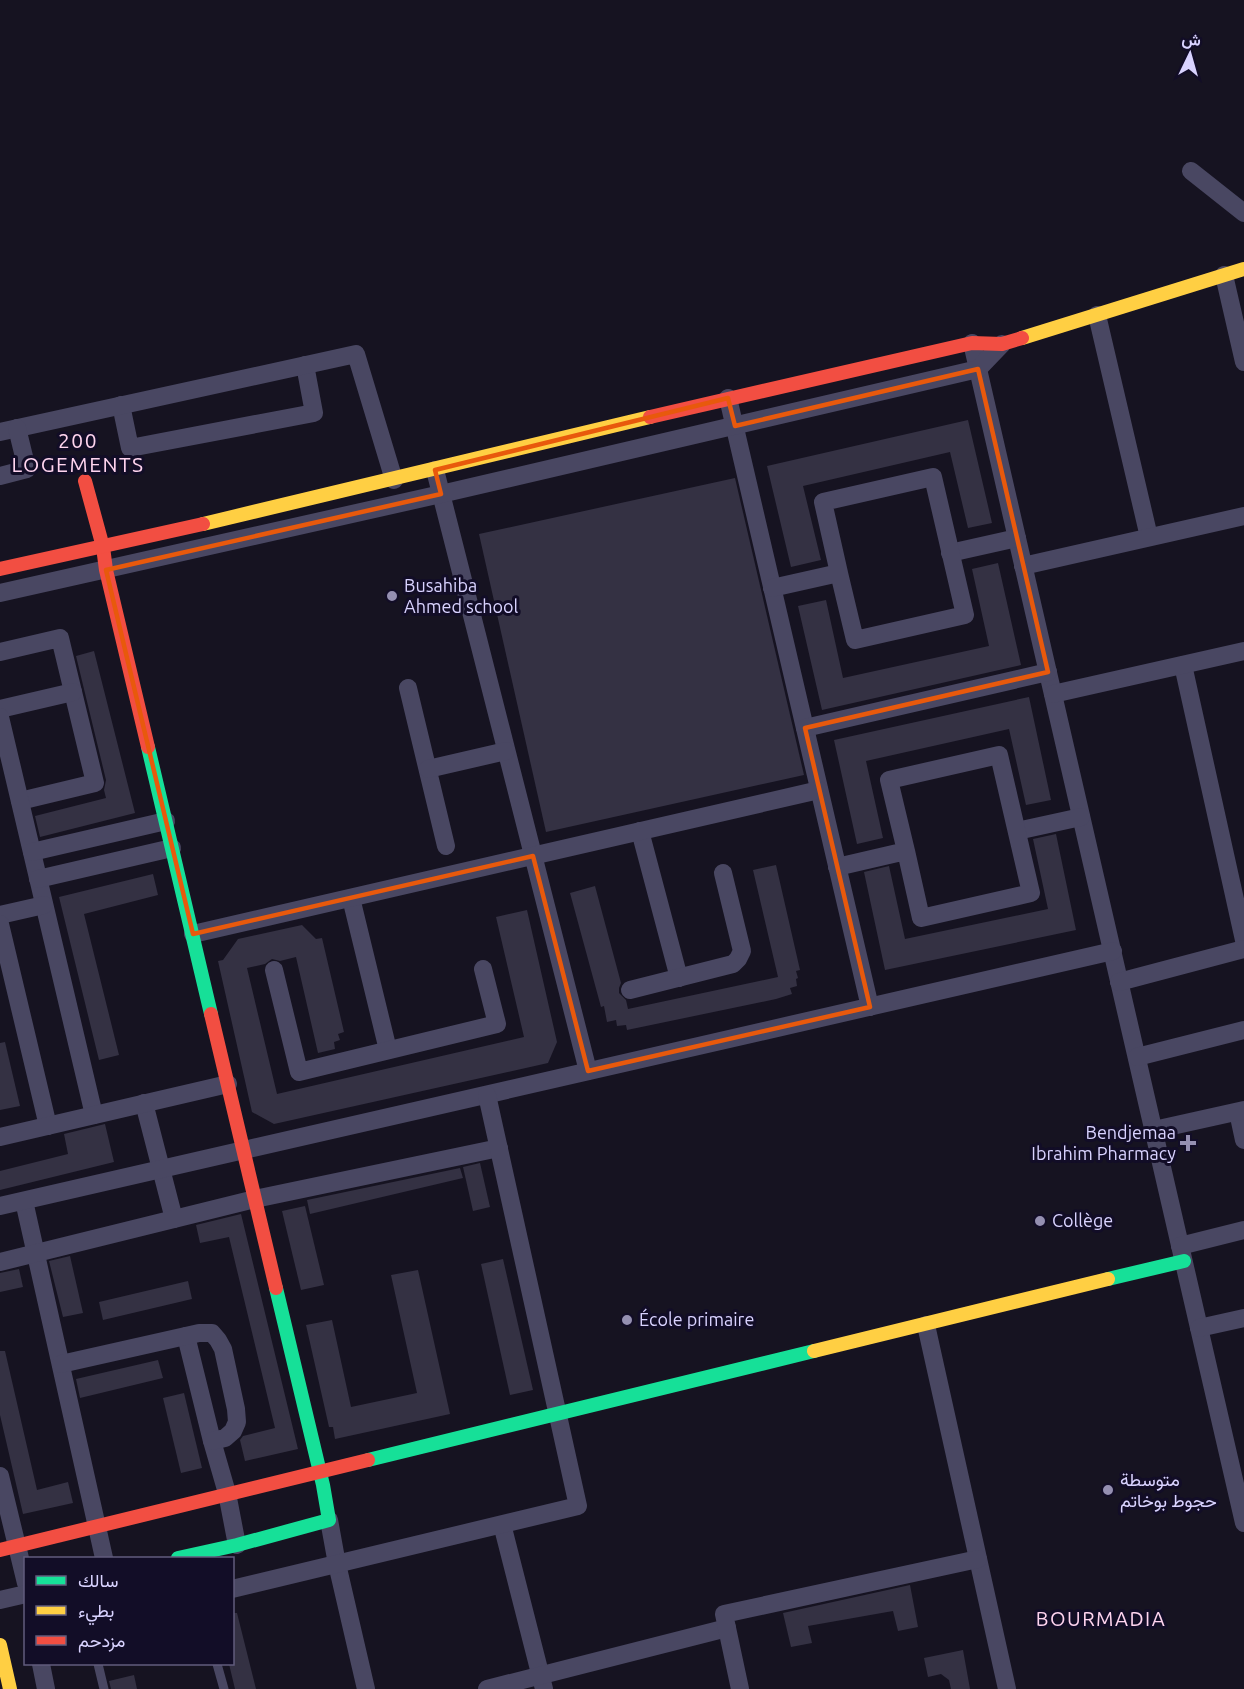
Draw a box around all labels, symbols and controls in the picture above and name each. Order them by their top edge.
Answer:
north arrow [1160,24,1220,84]
text: ش [1181,29,1202,50]
district label: 200 LOGEMENTS [11,428,145,476]
place label: Busahiba Ahmed school [404,575,519,616]
marker: Busahiba Ahmed school [385,589,399,603]
place label: Bendjemaa Ibrahim Pharmacy [1031,1122,1176,1163]
marker: Bendjemaa Ibrahim Pharmacy [1181,1136,1195,1150]
place label: Collège [1052,1210,1113,1230]
marker: Collège [1033,1214,1047,1228]
place label: École primaire [639,1308,754,1329]
marker: École primaire [620,1313,634,1327]
place label: متوسطة حجوط بوخاتم [1120,1469,1217,1513]
marker: متوسطة حجوط بوخاتم [1101,1483,1115,1497]
legend [24,1557,234,1665]
text: سالك [78,1570,118,1590]
text: بطيء [78,1600,114,1626]
district label: BOURMADIA [1036,1607,1166,1630]
text: مزدحم [78,1630,125,1653]

